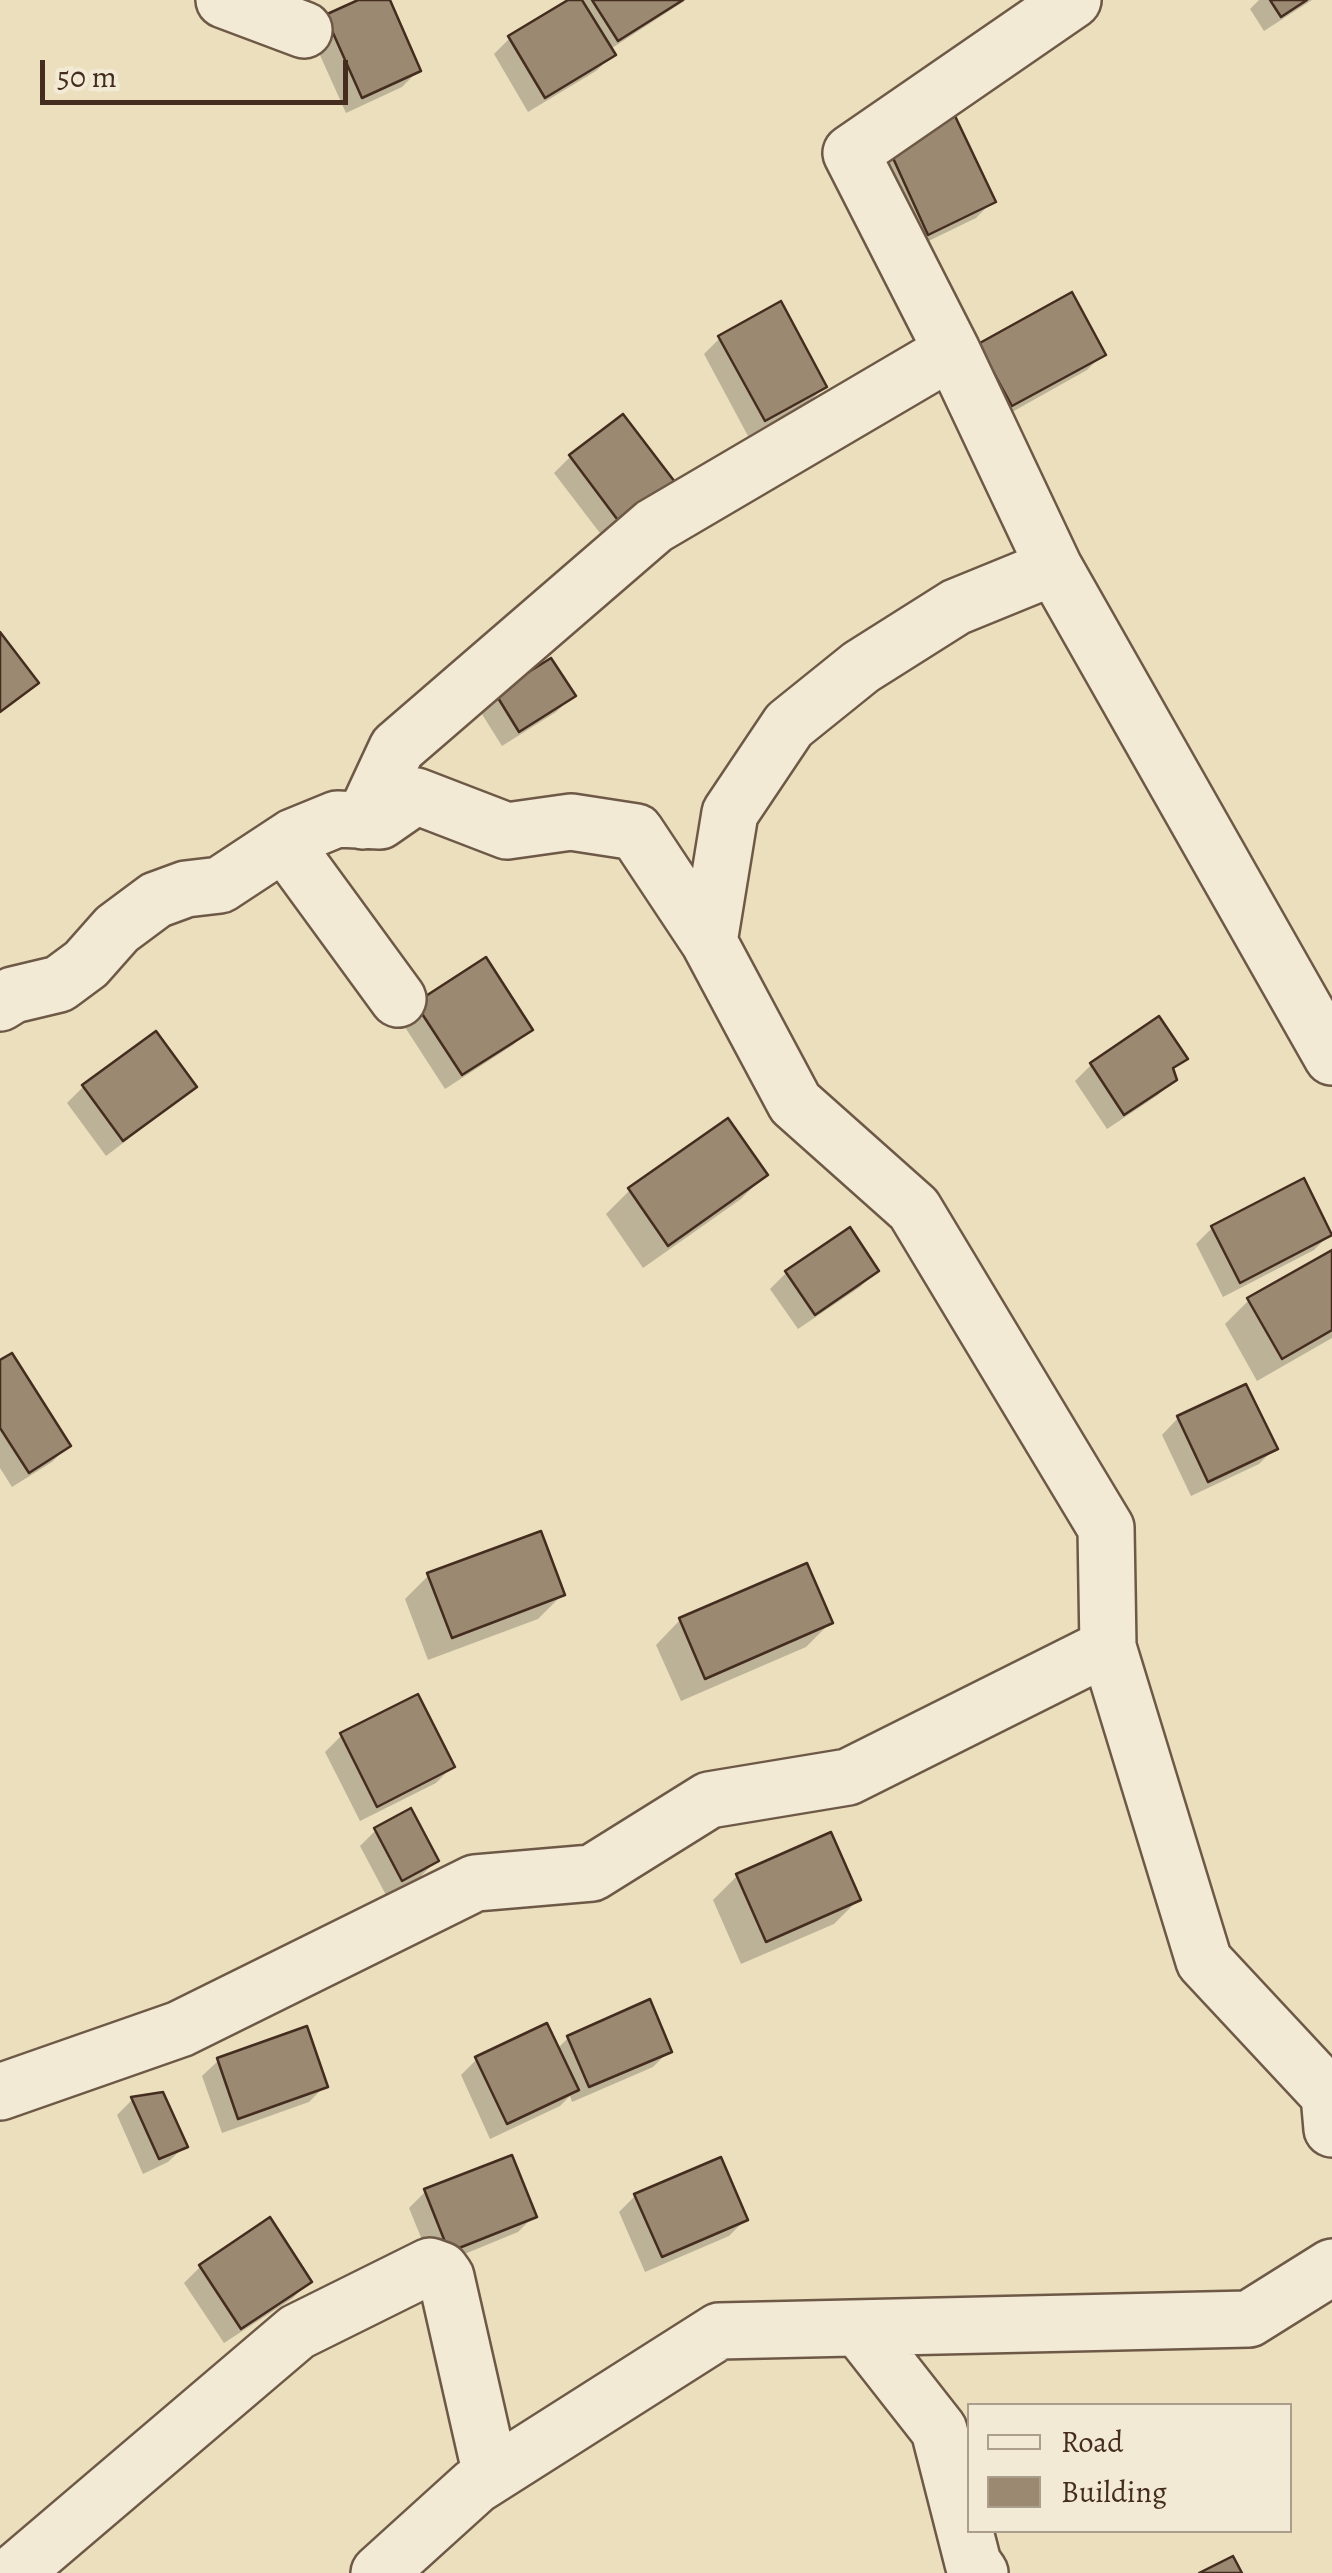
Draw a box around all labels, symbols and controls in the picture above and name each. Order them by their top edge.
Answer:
scale bar [45,40,352,102]
text: 50 m [57,57,117,97]
legend [967,2403,1292,2533]
text: Road [1061,2422,1123,2462]
text: Building [1061,2472,1167,2512]

